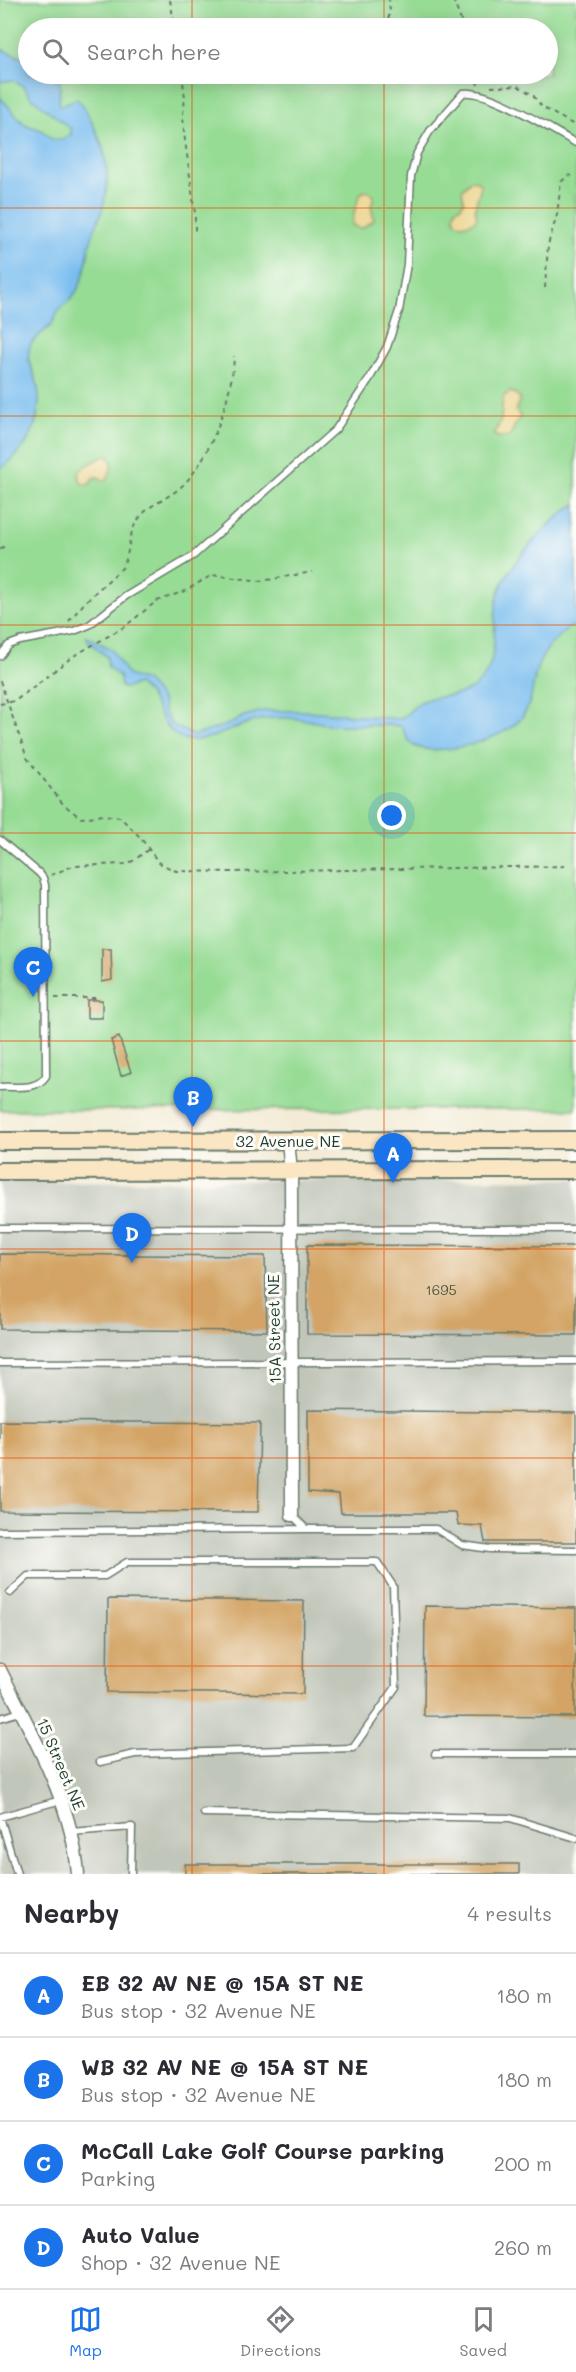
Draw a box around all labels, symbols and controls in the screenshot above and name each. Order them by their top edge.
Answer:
search box [18,18,558,84]
icon: search [39,35,72,68]
text: Search here [87,37,221,66]
your location [377,801,406,830]
pin: C [14,948,52,997]
pin: B [174,1078,212,1127]
street label: 32 Avenue NE [236,1130,340,1151]
pin: A [374,1134,412,1183]
pin: D [112,1214,152,1263]
street label: 15A Street NE [262,1274,285,1384]
house number: 1695 [425,1280,457,1299]
street label: 15 Street NE [33,1714,90,1813]
text: Nearby [24,1896,119,1930]
text: 4 results [467,1900,552,1926]
text: EB 32 AV NE @ 15A ST NE [81,1968,364,1997]
text: A [37,1982,50,2008]
text: 180 m [496,1982,552,2008]
text: Bus stop · 32 Avenue NE [81,1997,316,2023]
text: WB 32 AV NE @ 15A ST NE [81,2052,368,2081]
text: B [37,2066,50,2092]
text: 180 m [496,2066,552,2092]
text: Bus stop · 32 Avenue NE [81,2081,316,2107]
text: McCall Lake Golf Course parking [81,2136,444,2165]
text: C [36,2150,51,2176]
text: 200 m [494,2150,552,2176]
text: Parking [81,2165,155,2191]
text: Auto Value [81,2220,200,2249]
text: D [36,2234,51,2260]
text: 260 m [494,2234,552,2260]
text: Shop · 32 Avenue NE [81,2249,280,2275]
tab: Map [69,2303,102,2360]
tab: Directions [240,2303,321,2360]
tab: Saved [459,2303,507,2360]

